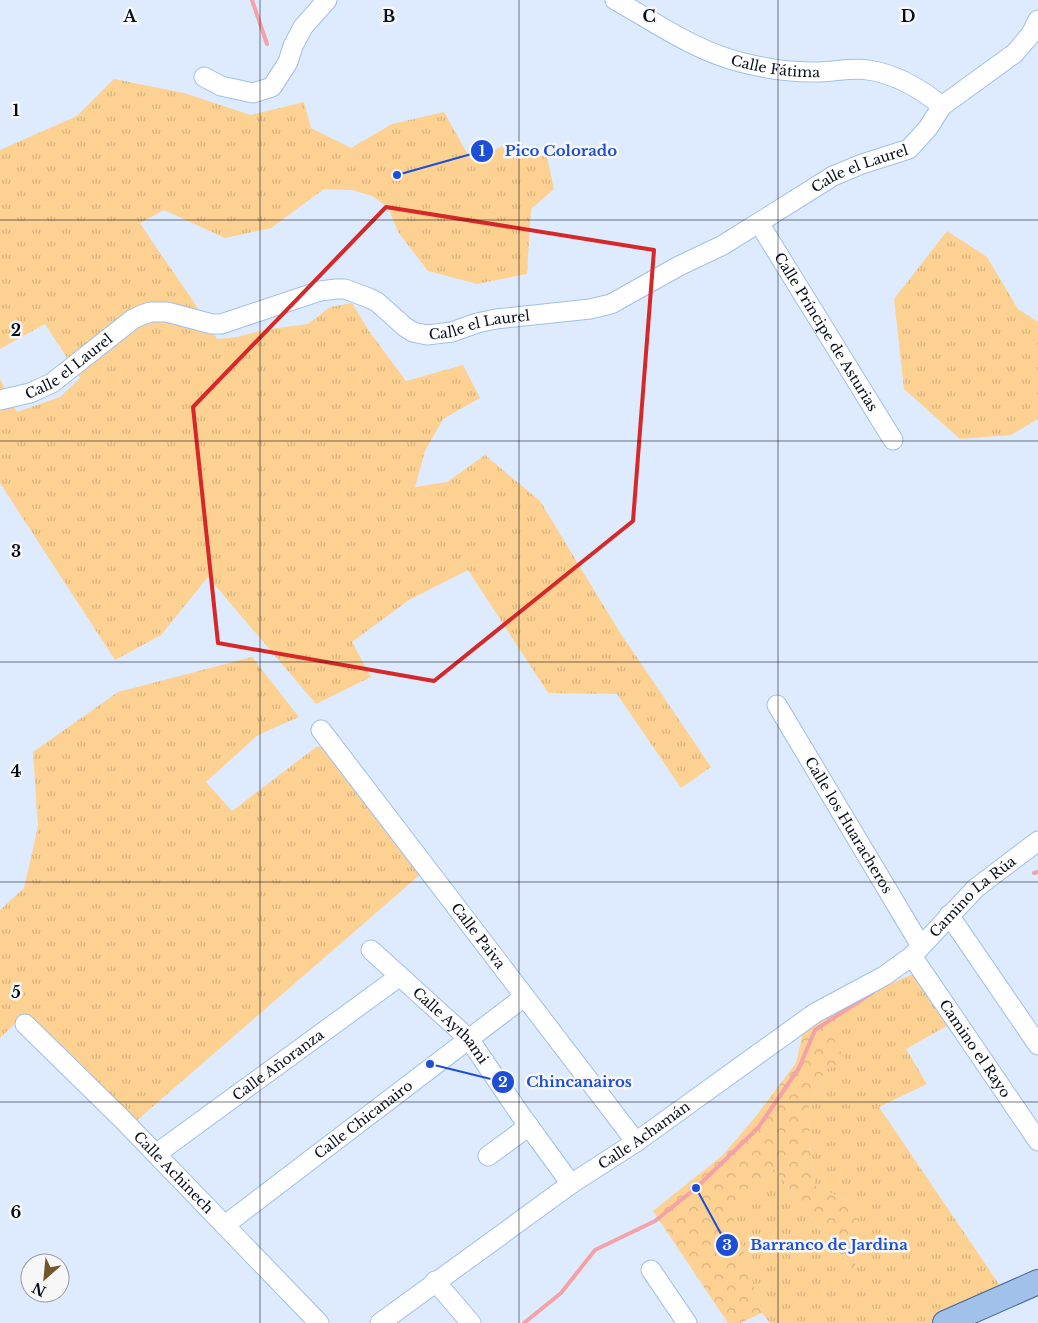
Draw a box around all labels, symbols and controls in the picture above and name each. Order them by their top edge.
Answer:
text: A [123,6,138,26]
text: B [383,6,396,26]
text: C [642,6,656,26]
text: D [901,6,915,26]
street label: Calle Fátima [729,51,820,81]
text: 1 [13,100,20,120]
callout: Pico Colorado [470,136,627,166]
text: 1 [479,141,486,160]
text: Pico Colorado [505,141,617,160]
street label: Calle el Laurel [808,141,911,196]
street label: Calle Príncipe de Asturias [770,249,882,415]
street label: Calle el Laurel [428,306,531,344]
text: 2 [11,320,21,340]
street label: Calle el Laurel [22,329,117,403]
text: 3 [11,541,21,561]
street label: Calle los Huaracheros [801,754,896,897]
text: 4 [11,761,21,781]
street label: Camino La Rúa [925,852,1019,941]
street label: Calle Paiva [447,899,509,973]
text: 5 [11,982,21,1002]
street label: Calle Aythami [409,983,492,1068]
street label: Camino el Rayo [935,996,1015,1101]
street label: Calle Añoranza [229,1025,327,1104]
callout: Chincanairos [491,1067,641,1097]
text: 2 [498,1072,508,1091]
text: Chincanairos [526,1072,632,1091]
street label: Calle Chicanairo [311,1076,416,1163]
street label: Calle Achamán [595,1097,694,1173]
street label: Calle Achinech [130,1128,217,1217]
text: 6 [11,1202,22,1222]
callout: Barranco de Jardina [715,1230,918,1260]
text: 3 [722,1235,732,1254]
text: Barranco de Jardina [750,1235,908,1254]
north arrow [20,1253,70,1303]
text: N [29,1279,49,1301]

